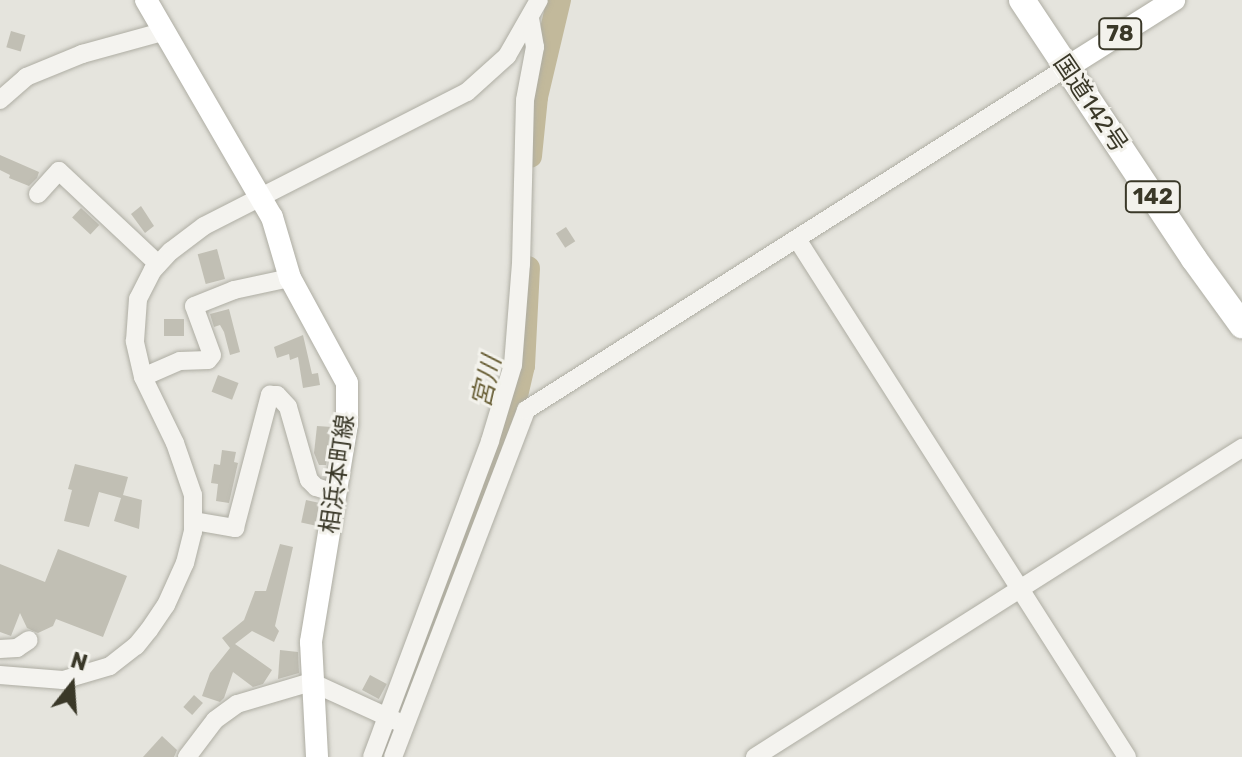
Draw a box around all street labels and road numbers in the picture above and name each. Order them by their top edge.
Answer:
road number: 78 [1098,16,1142,52]
street label: 国道142号 [1047,50,1133,158]
road number: 142 [1123,179,1183,215]
street label: 相浜本町線 [315,413,361,535]

